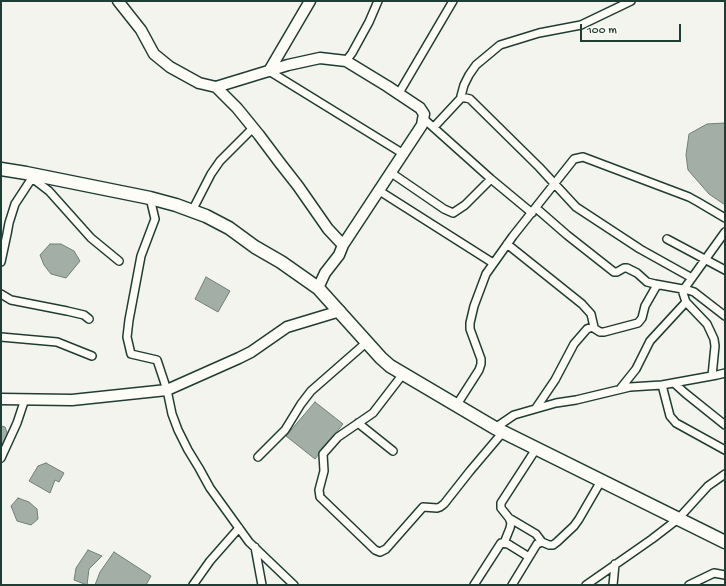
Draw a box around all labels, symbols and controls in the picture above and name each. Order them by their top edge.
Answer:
scale bar [582,16,683,42]
text: 100 m [587,24,617,38]

